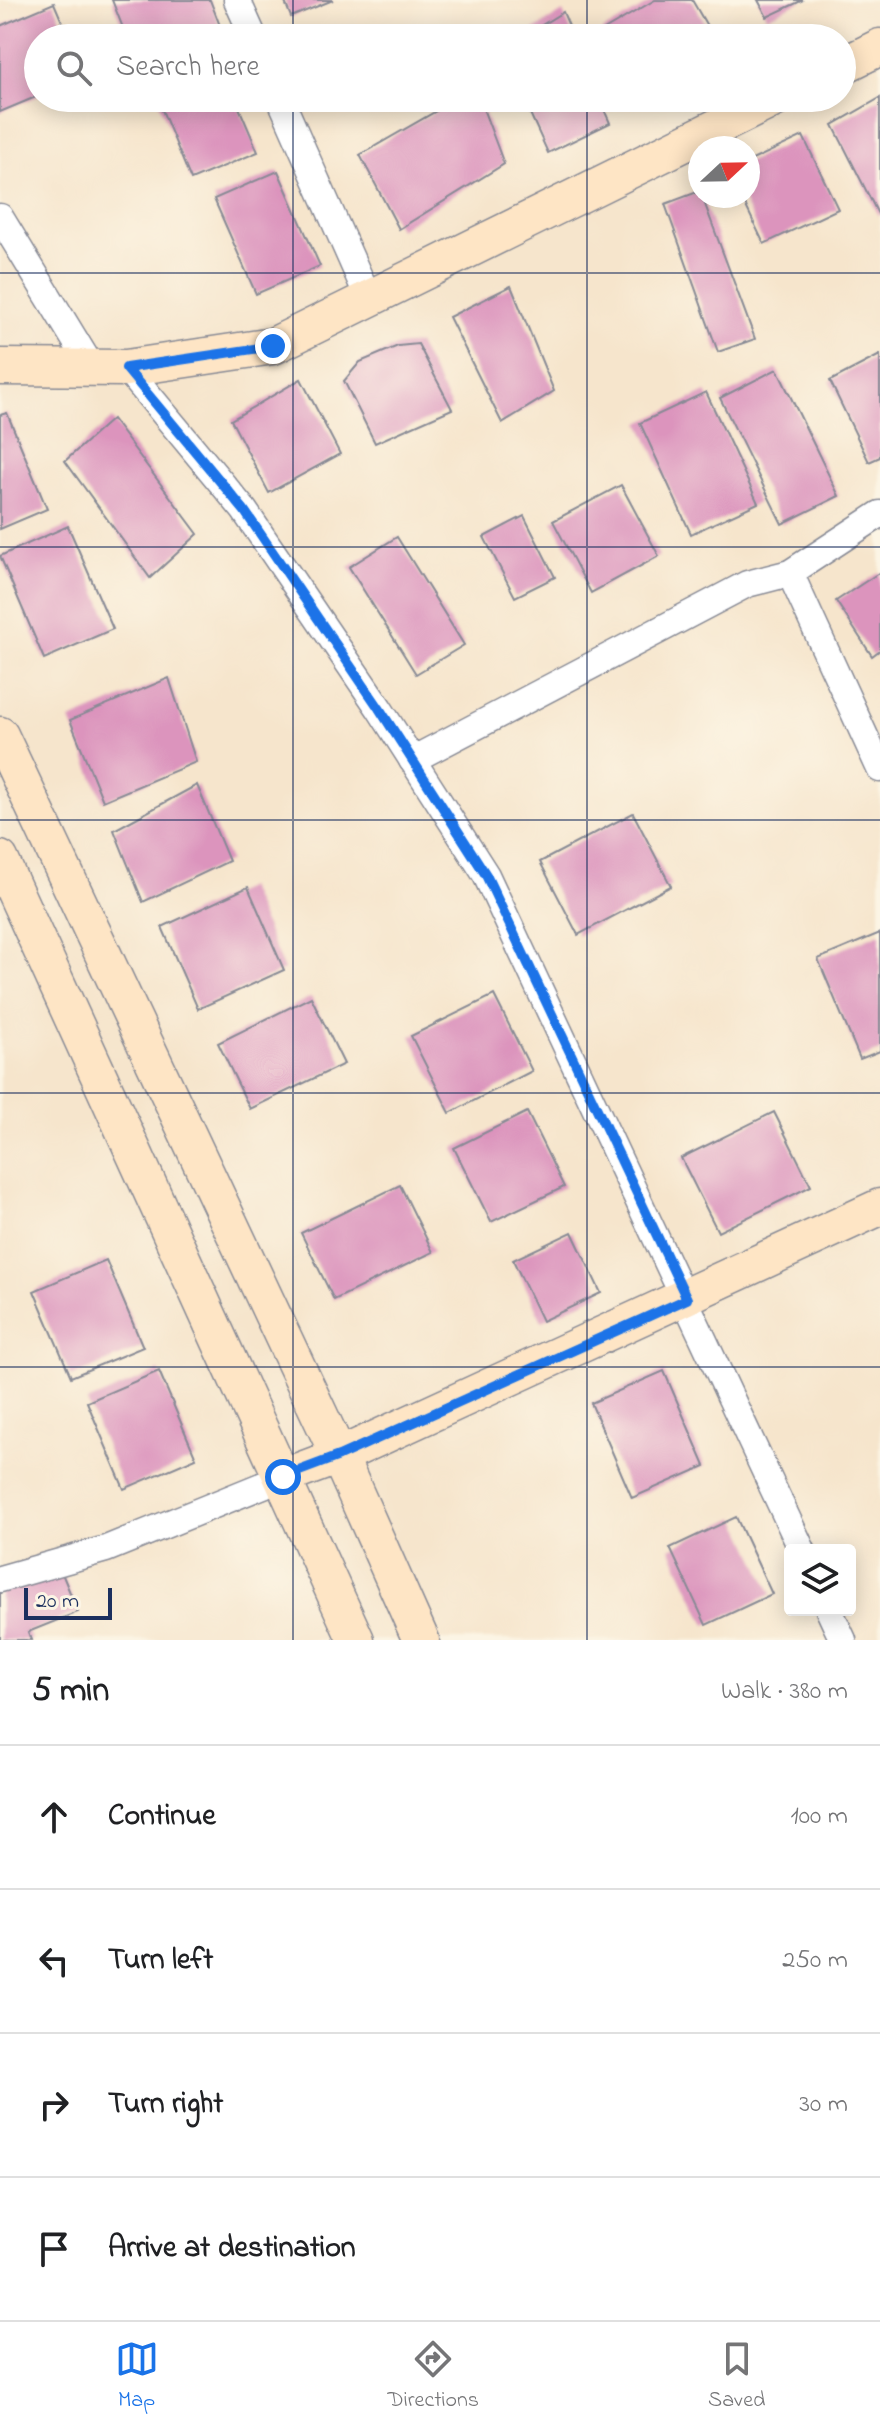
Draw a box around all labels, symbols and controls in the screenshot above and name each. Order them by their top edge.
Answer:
search box [24,24,856,112]
icon: search [52,46,96,90]
text: Search here [116,46,260,90]
north arrow [688,136,760,208]
route end [255,328,291,364]
route start [265,1459,301,1495]
map controls [784,1544,856,1616]
button: layers [784,1544,856,1616]
scale bar [24,1584,112,1620]
text: 20 m [36,1586,79,1618]
text: 5 min [32,1667,109,1717]
text: Walk · 380 m [721,1673,848,1711]
icon: ahead [32,1795,76,1839]
text: Continue [108,1795,216,1839]
text: 100 m [791,1798,848,1836]
icon: left [32,1939,76,1983]
text: Turn left [108,1939,213,1983]
text: 250 m [782,1942,848,1980]
icon: right [32,2083,76,2127]
text: Turn right [108,2083,223,2127]
text: 30 m [799,2086,848,2124]
icon: arrive [32,2227,76,2271]
text: Arrive at destination [108,2227,356,2271]
tab: Map [115,2337,159,2417]
tab: Directions [388,2337,479,2417]
tab: Saved [708,2337,765,2417]

